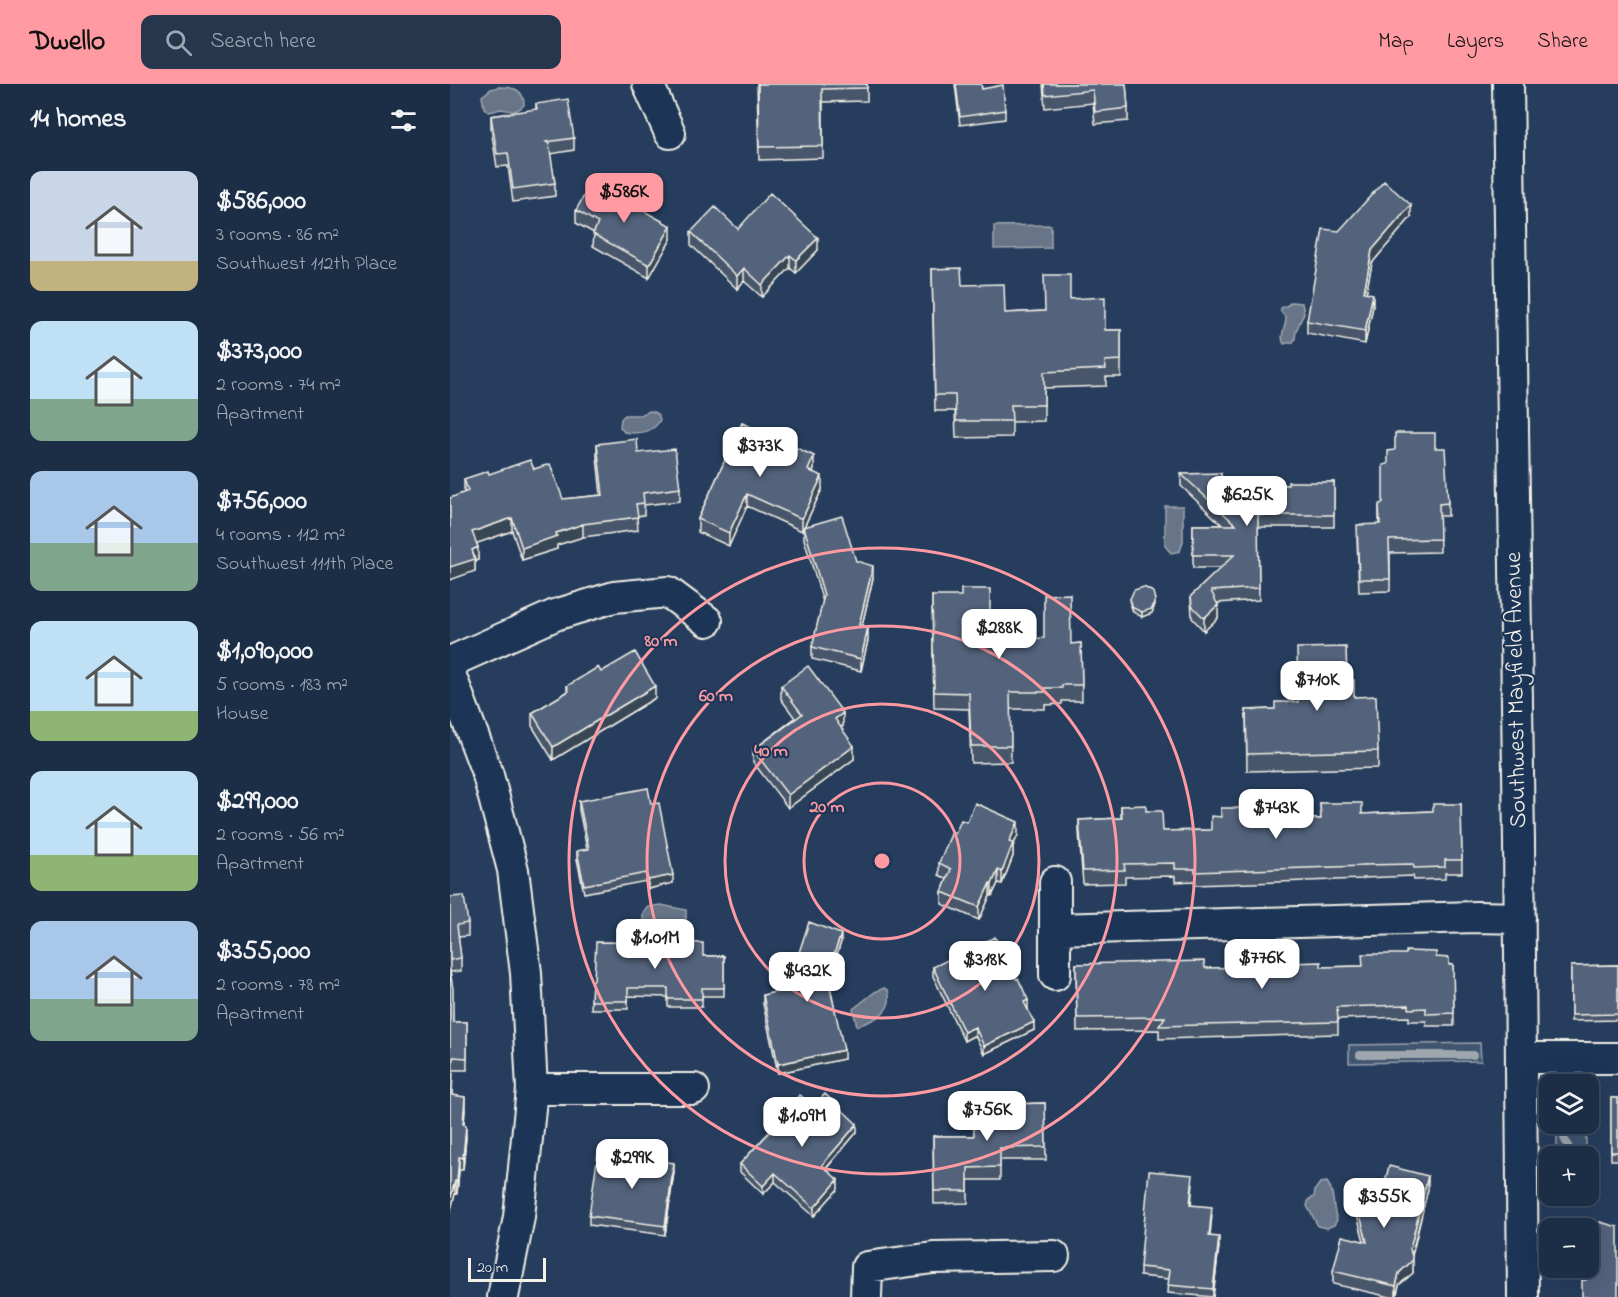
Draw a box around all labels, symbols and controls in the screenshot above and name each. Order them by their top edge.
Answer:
search box [141,15,561,69]
text: Dwello [30,22,105,63]
icon: search [162,26,195,59]
text: Search here [210,26,316,58]
text: Map [1378,27,1414,57]
text: Layers [1447,27,1504,57]
text: Share [1537,27,1588,57]
text: 14 homes [30,101,126,139]
icon: filters [387,104,420,137]
pin: $586K [582,173,666,224]
text: $586K [599,178,649,207]
text: $586,000 [216,183,306,221]
icon: home [78,195,150,267]
text: 3 rooms · 86 m² [216,221,339,250]
text: Southwest 112th Place [216,250,397,279]
text: $373,000 [216,333,302,371]
icon: home [78,345,150,417]
text: 2 rooms · 74 m² [216,371,341,400]
text: Apartment [216,400,304,429]
pin: $373K [718,427,802,478]
text: $373K [737,432,783,461]
pin: $625K [1205,476,1289,527]
text: $625K [1221,481,1273,510]
text: $756,000 [216,483,307,521]
icon: home [78,495,150,567]
text: 4 rooms · 112 m² [216,521,345,550]
text: Southwest 111th Place [216,550,394,579]
street label: Southwest Mayfield Avenue [1497,551,1538,828]
pin: $288K [957,609,1041,660]
text: $288K [976,614,1022,643]
text: 80 m [644,629,678,655]
text: $1,090,000 [216,633,313,671]
icon: home [78,645,150,717]
pin: $710K [1275,661,1359,712]
text: $710K [1294,666,1340,695]
text: 5 rooms · 183 m² [216,671,348,700]
text: 60 m [699,684,733,710]
text: House [216,700,269,729]
text: 40 m [754,739,788,765]
text: $299,000 [216,783,298,821]
pin: $743K [1234,789,1318,840]
text: $743K [1253,794,1299,823]
icon: home [78,795,150,867]
text: 20 m [808,795,845,821]
text: 2 rooms · 56 m² [216,821,345,850]
text: Apartment [216,850,304,879]
centre of rings [872,851,892,871]
pin: $1.01M [606,919,704,970]
text: $1.01M [630,924,680,953]
text: $355,000 [216,933,310,971]
pin: $776K [1220,939,1304,990]
pin: $318K [943,941,1027,992]
text: $776K [1238,944,1286,973]
icon: home [78,945,150,1017]
text: $318K [963,946,1007,975]
pin: $432K [765,952,849,1003]
text: $432K [783,957,831,986]
text: 2 rooms · 78 m² [216,971,340,1000]
text: Apartment [216,1000,304,1029]
map controls [1539,1074,1599,1278]
button: layers [1539,1074,1599,1134]
pin: $756K [945,1091,1029,1142]
text: $756K [962,1096,1012,1125]
pin: $1.09M [753,1097,851,1148]
text: $1.09M [777,1102,827,1131]
pin: $299K [590,1139,674,1190]
text: $299K [610,1144,654,1173]
button: + [1539,1146,1599,1206]
pin: $355K [1342,1178,1426,1229]
text: $355K [1358,1183,1410,1212]
button: − [1539,1218,1599,1278]
scale bar [468,1255,546,1282]
text: 20 m [477,1256,508,1280]

